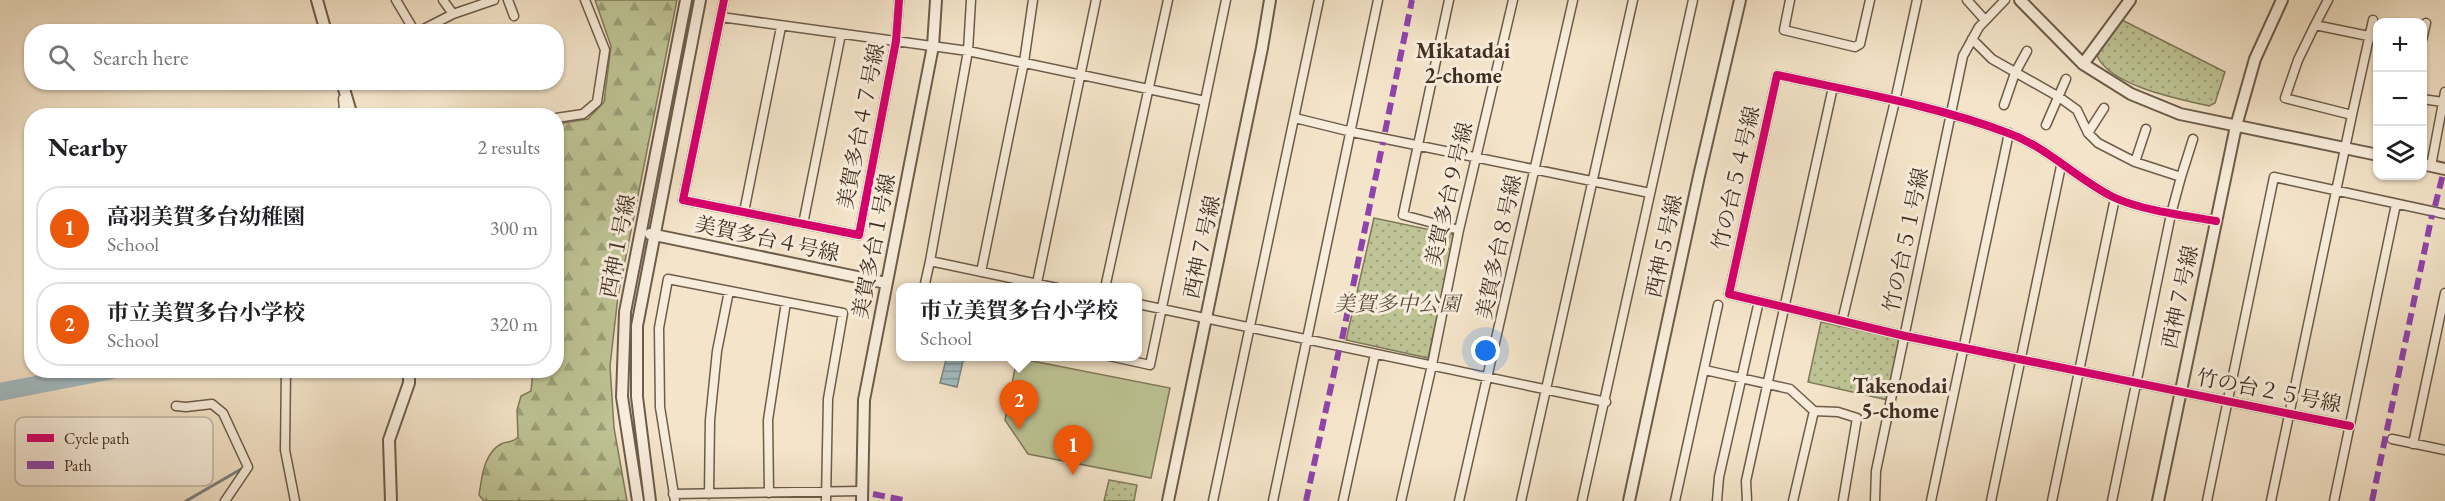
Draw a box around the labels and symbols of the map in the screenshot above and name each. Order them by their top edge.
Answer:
district label: Mikatadai 2-chome [1416,36,1511,90]
street label: 美賀多台４７号線 [831,41,890,211]
street label: 竹の台５４号線 [1706,103,1765,253]
street label: 美賀多台９号線 [1419,119,1478,269]
street label: 竹の台５１号線 [1877,165,1934,315]
street label: 美賀多台１号線 [846,171,901,321]
street label: 美賀多台８号線 [1470,172,1527,322]
street label: 西神１号線 [594,192,641,300]
street label: 西神５号線 [1639,192,1688,300]
street label: 西神７号線 [1177,193,1226,301]
street label: 美賀多台４号線 [692,210,842,267]
street label: 西神７号線 [2155,243,2204,351]
park label: 美賀多中公園 [1334,290,1463,317]
your location [1471,336,1500,365]
street label: 竹の台２５号線 [2194,363,2344,418]
district label: Takenodai 5-chome [1852,371,1948,425]
pin: 2 [1000,380,1038,430]
legend [15,417,213,486]
pin: 1 [1054,426,1092,475]
text: Cycle path [64,428,129,449]
text: Path [64,455,92,476]

